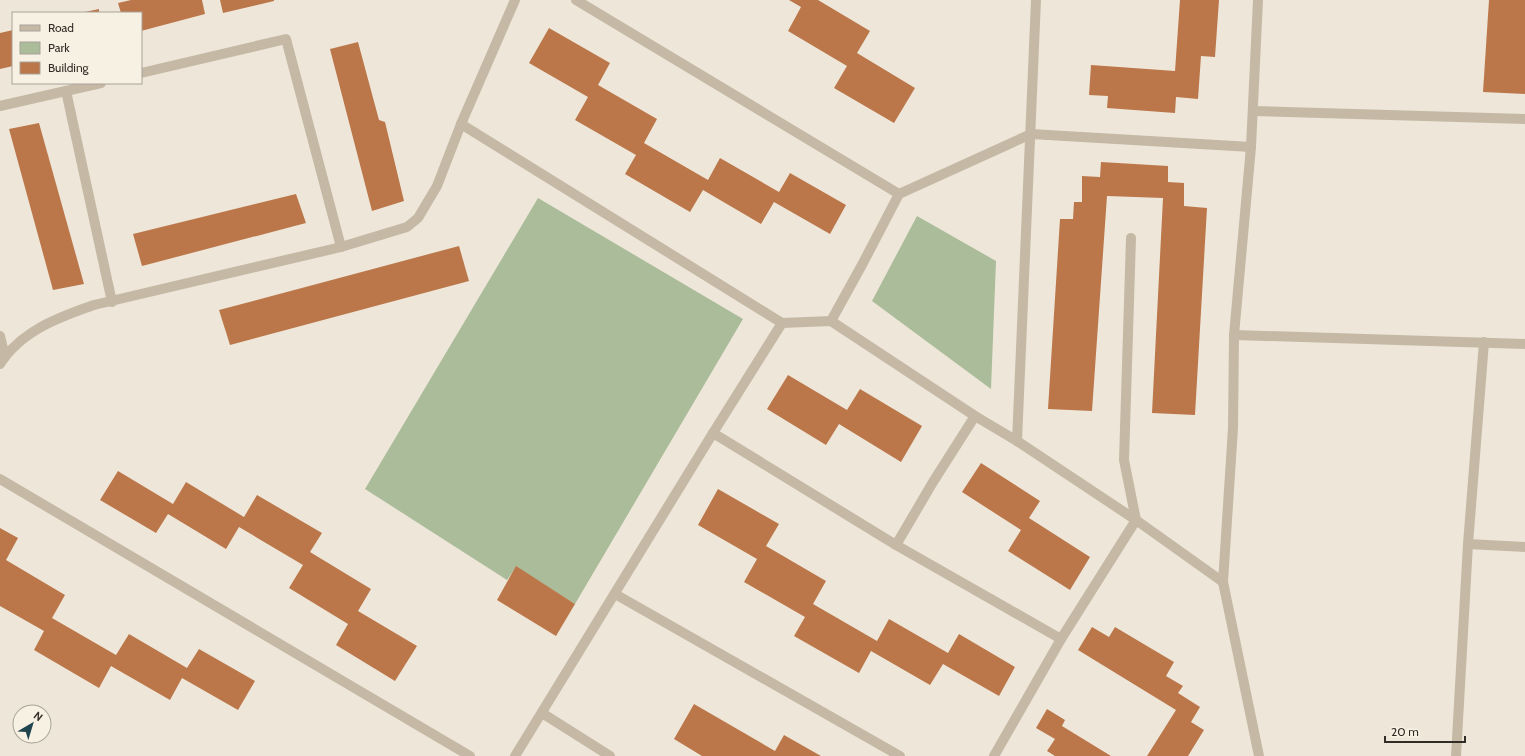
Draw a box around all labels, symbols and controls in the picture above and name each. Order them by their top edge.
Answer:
legend [12,12,142,84]
text: Road [48,20,74,35]
text: Park [48,40,70,55]
text: Building [48,60,90,75]
north arrow [12,704,52,744]
text: N [31,708,46,724]
scale bar [1385,718,1465,744]
text: 20 m [1391,724,1419,739]

